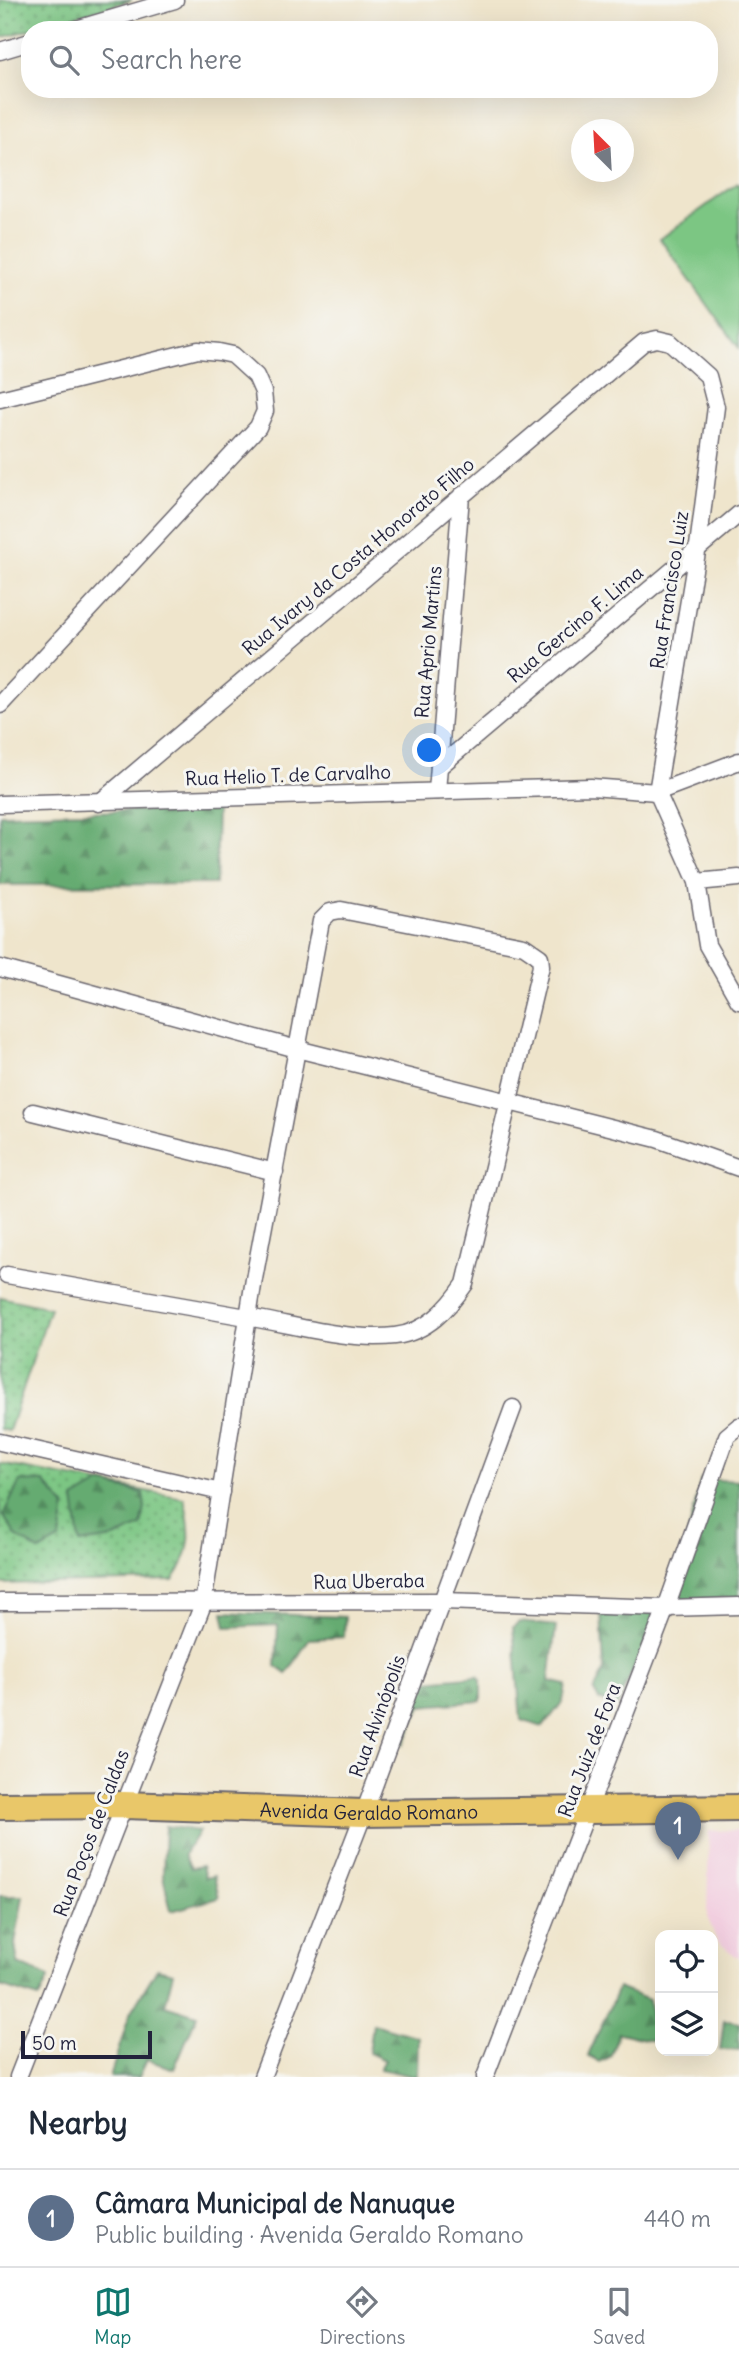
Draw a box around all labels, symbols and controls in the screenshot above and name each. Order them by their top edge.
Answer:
search box [21,21,718,98]
icon: search [45,41,83,79]
text: Search here [101,43,242,76]
north arrow [571,119,634,182]
street label: Rua Ivary da Costa Honorato Filho [237,452,479,660]
street label: Rua Francisco Luiz [645,509,693,671]
street label: Rua Gercino F. Lima [502,560,648,688]
street label: Rua Aprio Martins [409,565,447,719]
your location [412,733,446,767]
street label: Rua Helio T. de Carvalho [185,759,391,791]
street label: Rua Uberaba [313,1568,425,1594]
street label: Rua Alvinópolis [344,1651,410,1781]
street label: Rua Juiz de Fora [552,1679,626,1820]
street label: Rua Poços de Caldas [48,1746,134,1920]
street label: Avenida Geraldo Romano [259,1798,478,1825]
pin: 1 [655,1802,701,1860]
map controls [655,1930,718,2056]
button: locate [655,1930,718,1993]
button: layers [655,1993,718,2056]
scale bar [21,2028,152,2060]
text: 50 m [32,2031,77,2055]
text: Nearby [28,2104,128,2142]
text: Câmara Municipal de Nanuque [95,2187,455,2220]
text: 1 [46,2204,56,2233]
text: 440 m [644,2204,711,2233]
text: Public building · Avenida Geraldo Romano [95,2220,524,2249]
tab: Map [94,2283,132,2349]
tab: Directions [320,2283,405,2349]
tab: Saved [593,2283,645,2349]

